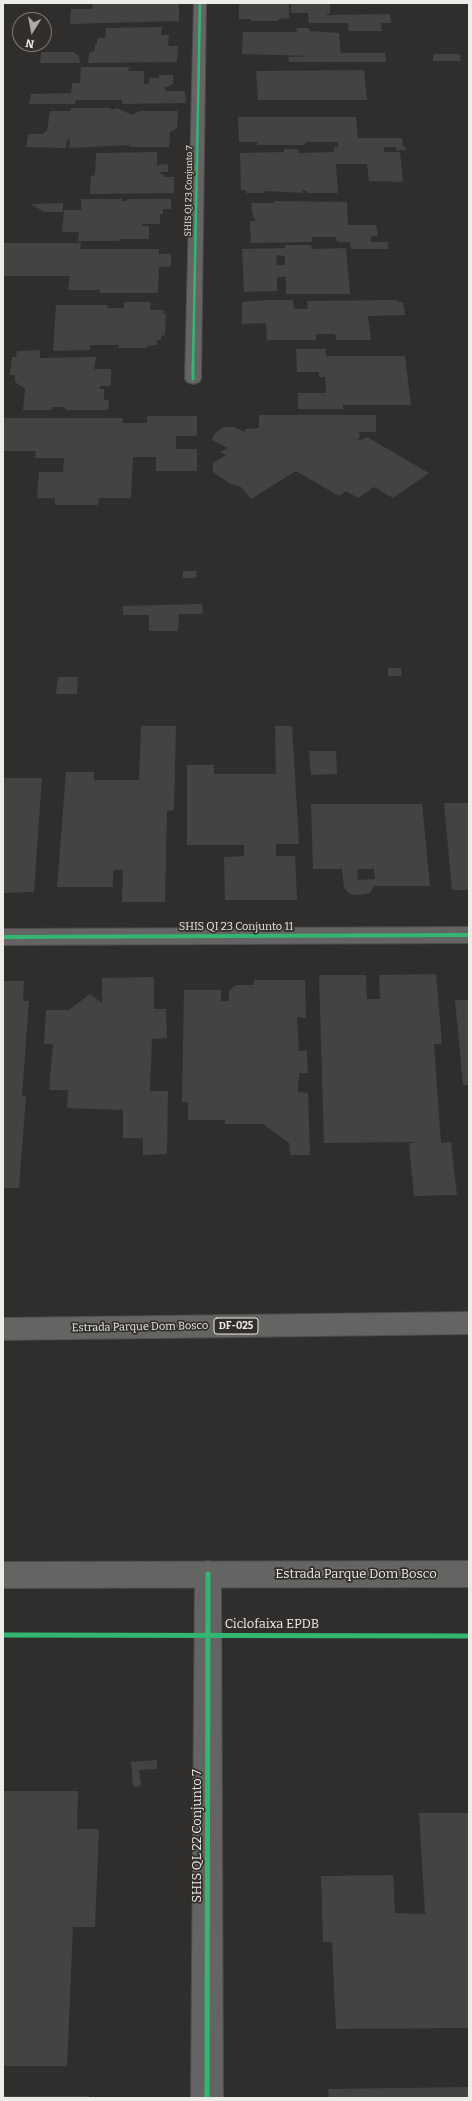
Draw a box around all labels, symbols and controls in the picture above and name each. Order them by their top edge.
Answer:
north arrow [12,12,52,52]
text: N [24,36,35,50]
street label: SHIS QI 23 Conjunto 7 [183,145,195,237]
street label: SHIS QI 23 Conjunto 11 [179,920,293,934]
road number: DF-025 [214,1318,258,1334]
street label: Estrada Parque Dom Bosco [72,1319,208,1335]
street label: Estrada Parque Dom Bosco [275,1566,437,1582]
street label: Ciclofaixa EPDB [225,1616,319,1632]
street label: SHIS QL 22 Conjunto 7 [189,1769,205,1903]

